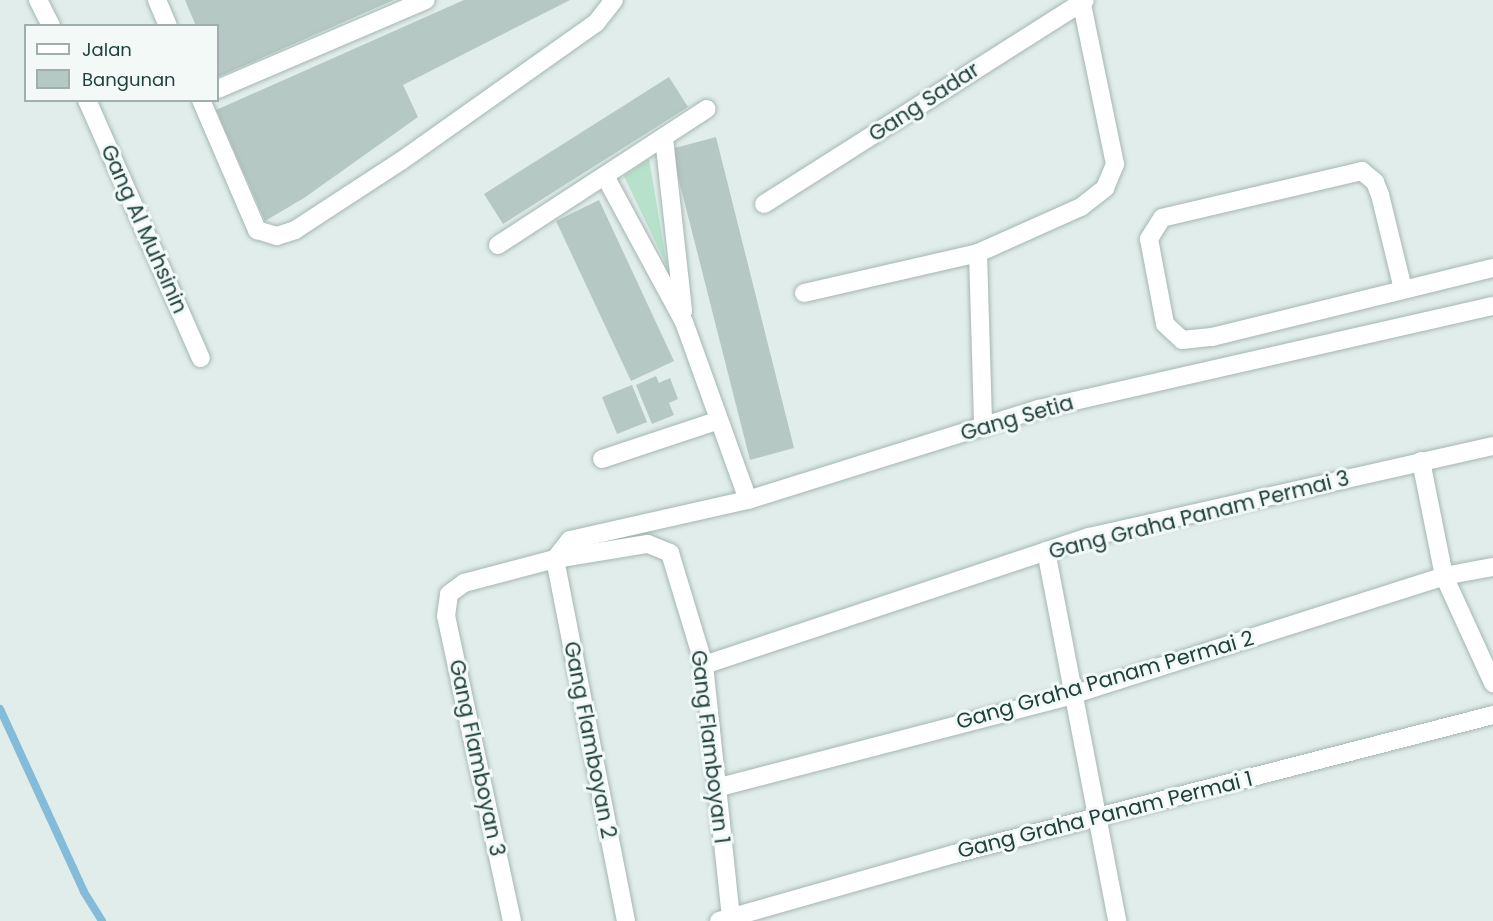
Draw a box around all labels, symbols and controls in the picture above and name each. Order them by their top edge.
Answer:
legend [24,24,219,102]
text: Jalan [82,37,132,62]
street label: Gang Sadar [864,57,984,147]
text: Bangunan [82,67,176,92]
street label: Gang Al Muhsinin [96,141,192,317]
street label: Gang Setia [958,390,1076,446]
street label: Gang Graha Panam Permai 3 [1046,465,1352,565]
street label: Gang Graha Panam Permai 2 [953,625,1257,735]
street label: Gang Flamboyan 2 [559,639,621,841]
street label: Gang Flamboyan 1 [686,649,734,845]
street label: Gang Flamboyan 3 [444,657,510,859]
street label: Gang Graha Panam Permai 1 [955,766,1255,864]

